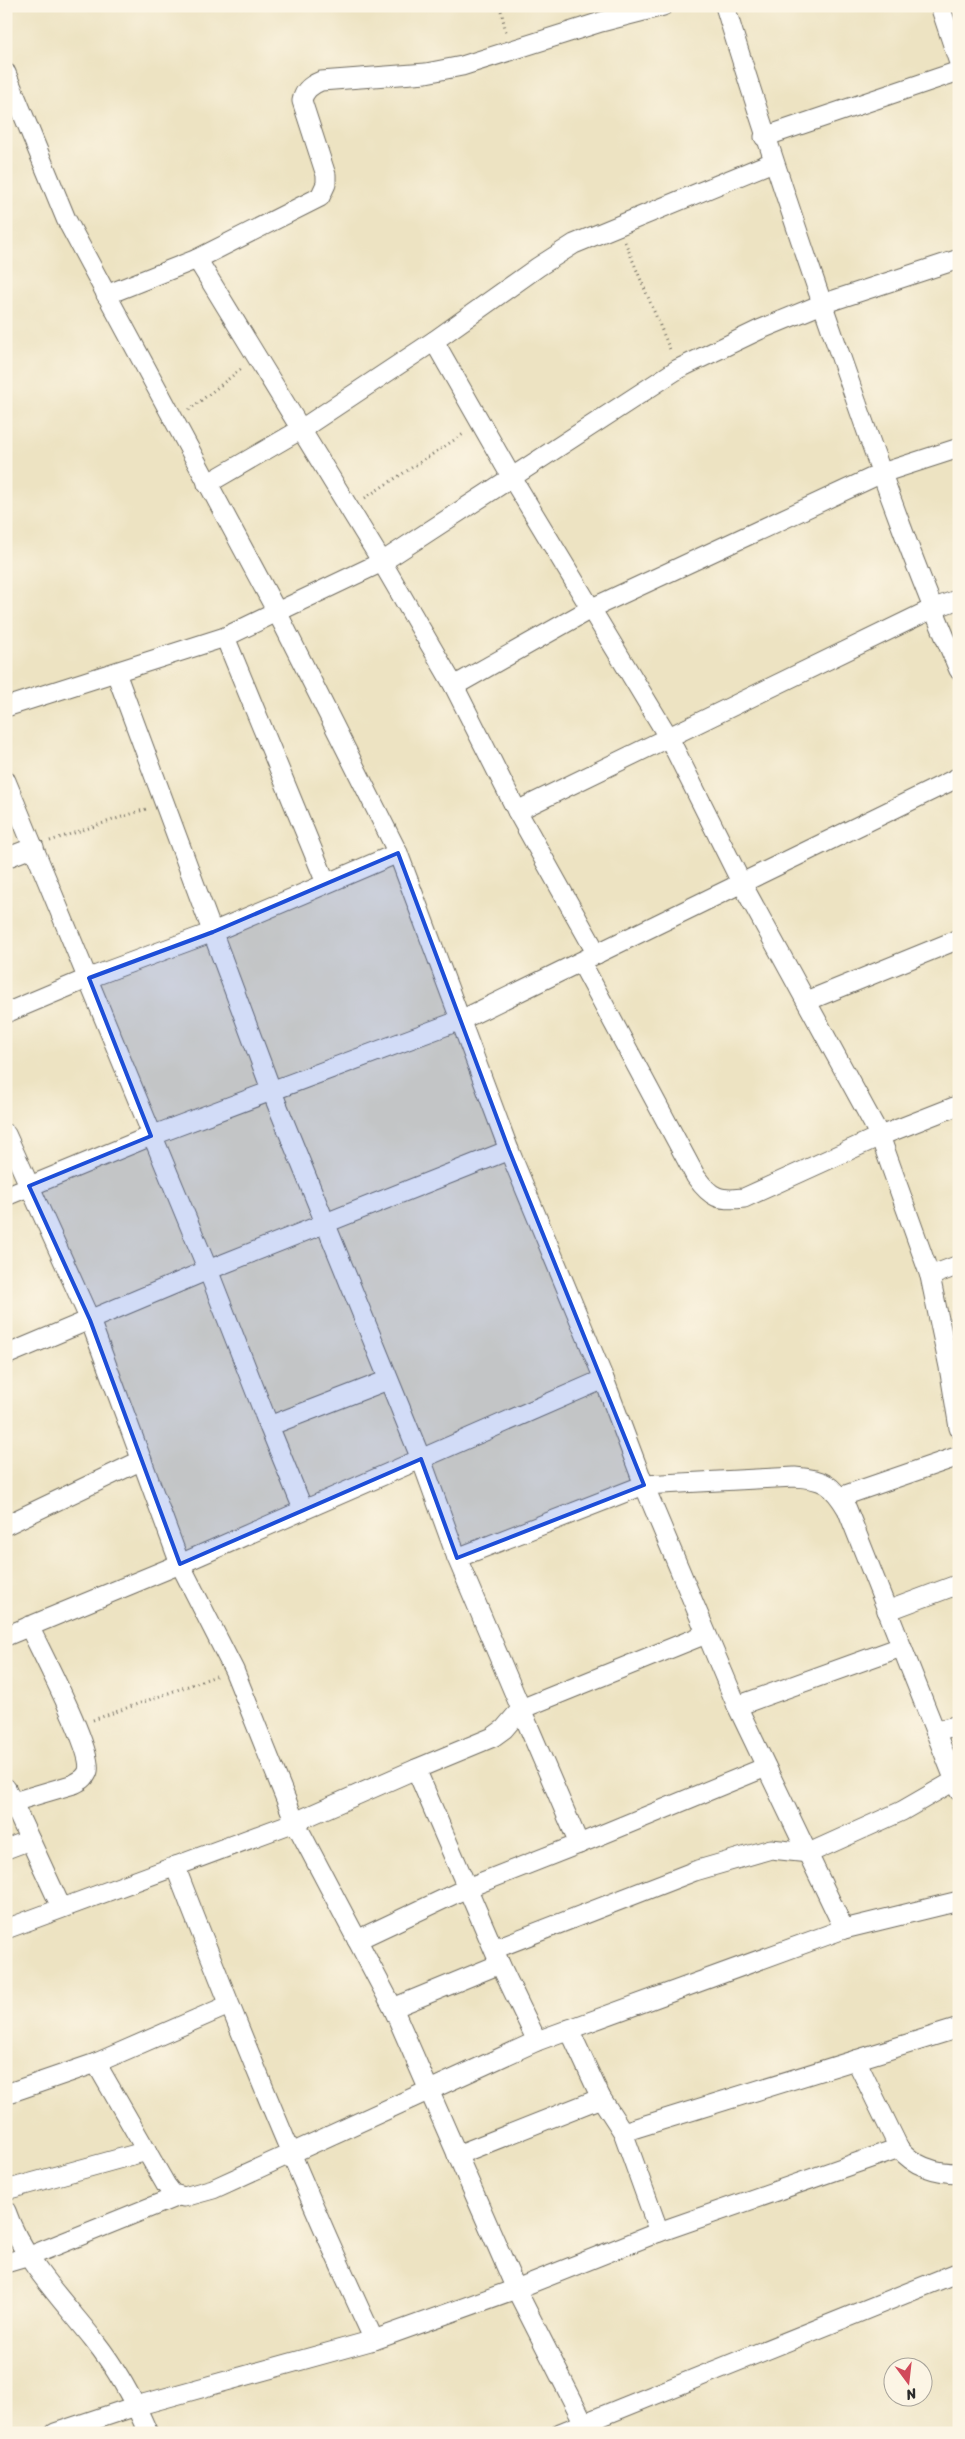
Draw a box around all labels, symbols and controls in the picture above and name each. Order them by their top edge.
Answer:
north arrow [882,2356,932,2406]
text: N [903,2380,920,2407]

